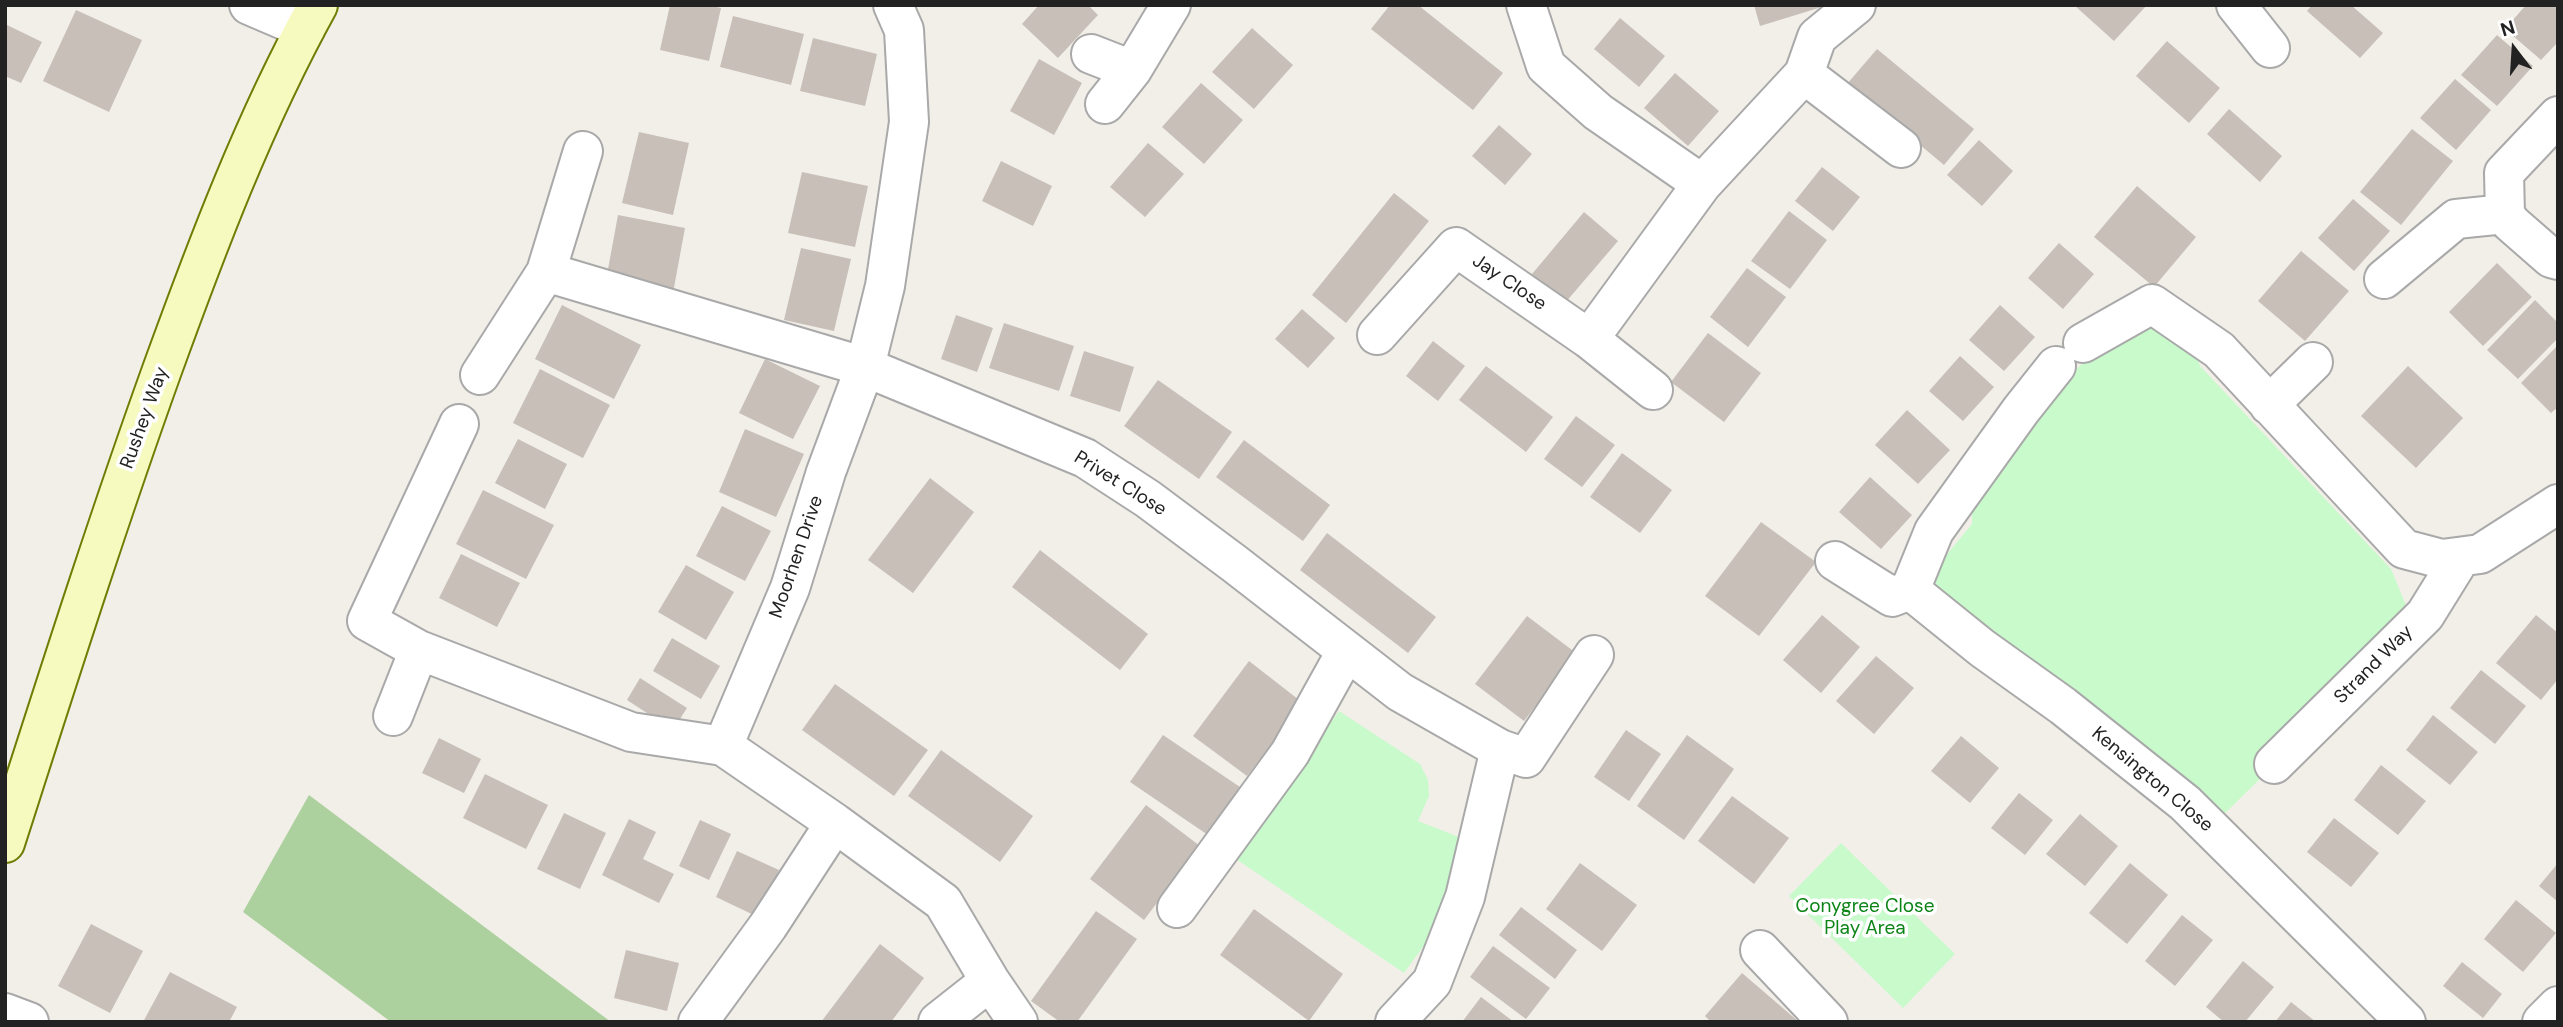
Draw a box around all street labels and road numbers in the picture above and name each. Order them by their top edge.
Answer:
street label: Jay Close [1468,250,1550,316]
street label: Rushey Way [116,364,174,472]
street label: Privet Close [1070,447,1170,521]
street label: Moorhen Drive [765,493,829,621]
street label: Strand Way [2330,621,2418,709]
street label: Kensington Close [2087,723,2217,837]

